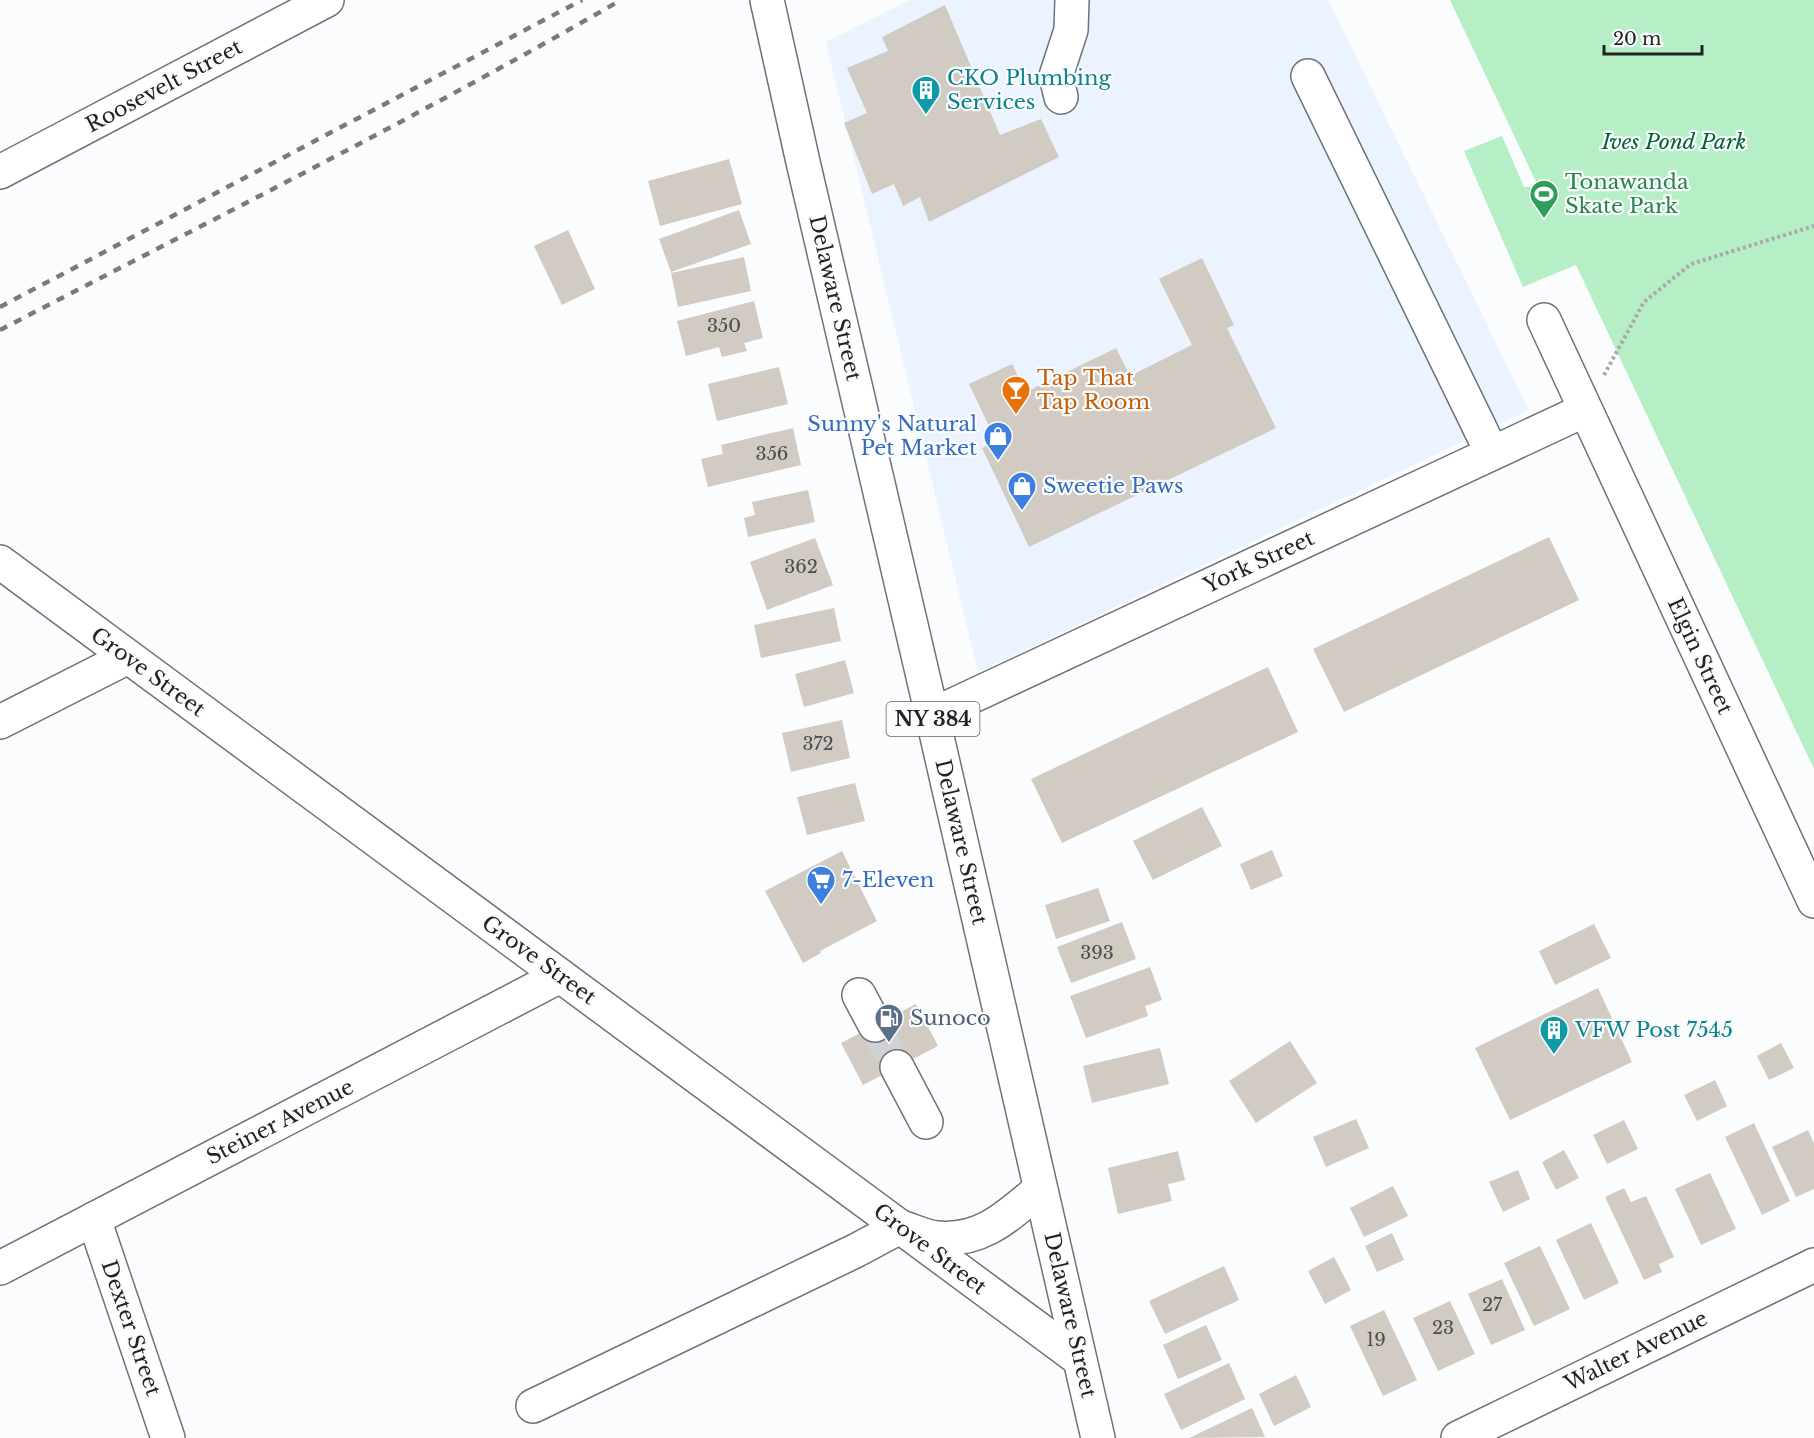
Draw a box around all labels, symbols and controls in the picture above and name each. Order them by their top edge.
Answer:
scale bar [1604,18,1702,56]
text: 20 m [1613,28,1661,50]
street label: Roosevelt Street [81,34,247,138]
place label: CKO Plumbing Services [947,65,1111,115]
building icon: CKO Plumbing Services [910,74,942,116]
park label: Ives Pond Park [1601,129,1746,155]
place label: Tonawanda Skate Park [1565,169,1689,219]
sports icon: Tonawanda Skate Park [1528,178,1560,220]
street label: Delaware Street [803,213,867,383]
house number: 350 [707,315,741,337]
place label: Tap That Tap Room [1037,365,1150,415]
bar icon: Tap That Tap Room [1000,374,1032,416]
place label: Sunny's Natural Pet Market [807,411,977,461]
shop icon: Sunny's Natural Pet Market [982,420,1014,462]
house number: 356 [756,443,788,465]
shop icon: Sweetie Paws [1006,470,1038,512]
place label: Sweetie Paws [1043,473,1184,499]
street label: York Street [1199,525,1318,599]
house number: 362 [784,556,818,578]
street label: Elgin Street [1662,594,1738,718]
street label: Grove Street [86,622,210,722]
road number: NY 384 [886,702,980,736]
house number: 372 [802,733,834,755]
street label: Delaware Street [929,757,993,927]
supermarket icon: 7-Eleven [805,864,837,906]
place label: 7-Eleven [842,867,934,893]
street label: Grove Street [477,910,601,1010]
house number: 393 [1080,942,1114,964]
fuel station icon: Sunoco [873,1002,905,1044]
place label: Sunoco [910,1005,991,1031]
building icon: VFW Post 7545 [1538,1014,1570,1056]
place label: VFW Post 7545 [1574,1017,1733,1043]
street label: Steiner Avenue [202,1074,358,1170]
street label: Grove Street [868,1198,992,1300]
street label: Delaware Street [1038,1230,1102,1400]
street label: Dexter Street [96,1257,166,1399]
house number: 27 [1482,1294,1503,1316]
street label: Walter Avenue [1559,1305,1712,1397]
house number: 23 [1432,1317,1454,1339]
house number: 19 [1366,1329,1386,1351]

